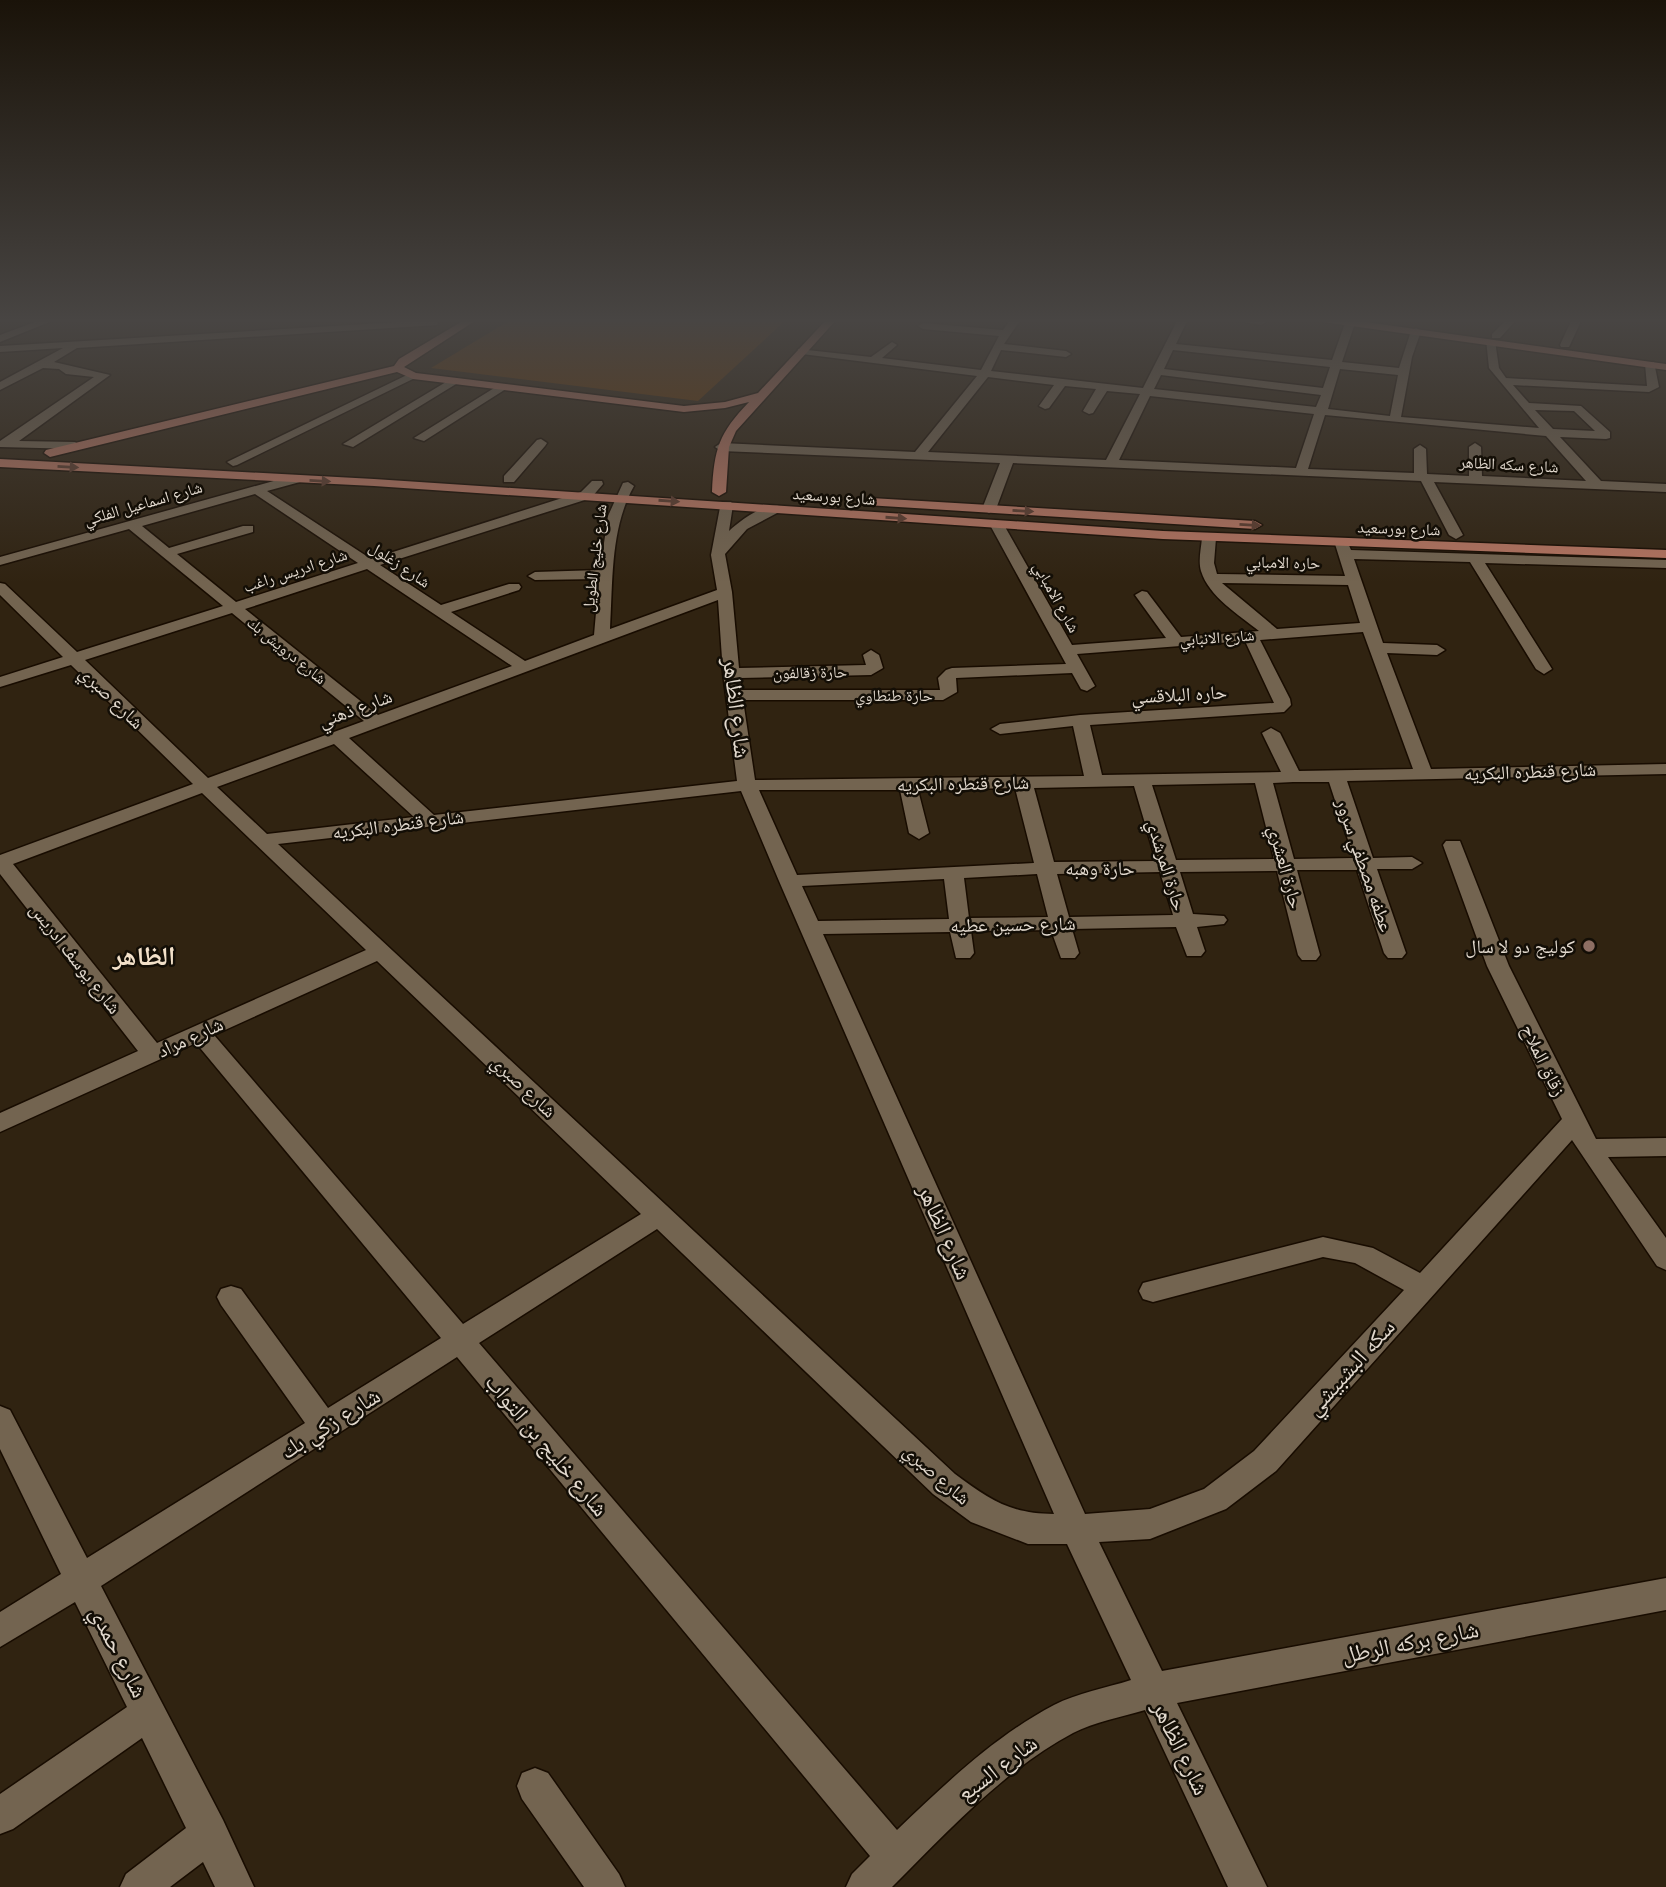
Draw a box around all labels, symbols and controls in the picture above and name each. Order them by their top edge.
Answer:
street label: شارع سكه الظاهر [1458,451,1559,478]
one-way arrow [57,461,79,472]
one-way arrow [309,475,331,486]
street label: شارع اسماعيل الفلكي [81,477,205,532]
street label: شارع بورسعيد [792,483,876,510]
one-way arrow [658,496,680,507]
street label: شارع خليج الطويل [577,503,612,613]
one-way arrow [1012,506,1034,517]
one-way arrow [885,513,907,524]
street label: شارع بورسعيد [1357,517,1441,540]
one-way arrow [1239,520,1261,531]
street label: شارع زغلول [365,536,434,593]
street label: شارع ادريس راغب [241,544,350,597]
street label: حاره الامبابي [1246,551,1320,576]
street label: شارع الامبابي [1027,558,1085,637]
street label: شارع درويش بك [243,612,331,689]
street label: شارع الانبابي [1179,624,1255,653]
street label: شارع الظاهر [716,655,758,760]
street label: شارع صبري [72,660,149,736]
street label: حارة زقالفون [773,661,847,684]
street label: حاره البلاقسي [1130,680,1228,712]
street label: شارع ذهني [315,684,397,736]
street label: حارة طنطاوي [855,685,933,708]
street label: شارع قنطره البكريه [1464,757,1596,785]
street label: شارع قنطره البكريه [897,770,1029,796]
street label: عطفه مصطفي سرور [1327,794,1399,936]
street label: شارع قنطره البكريه [331,804,465,844]
street label: حارة المرشدي [1138,817,1192,915]
street label: حارة العشري [1260,823,1309,912]
street label: حارة وهبه [1065,856,1135,880]
street label: شارع يوسف ادريس [25,898,127,1018]
street label: شارع حسين عطيه [950,911,1076,937]
place label: كوليج دو لا سال [1465,934,1575,959]
marker: كوليج دو لا سال [1581,938,1597,954]
district label: الظاهر [112,940,175,971]
street label: شارع مراد [153,1011,227,1063]
street label: زقاق الملاح [1516,1020,1572,1100]
street label: شارع صبري [484,1050,562,1125]
street label: شارع الظاهر [910,1179,979,1284]
street label: سكه البشبيشي [1299,1312,1404,1424]
street label: شارع خليج بن التواب [479,1367,615,1523]
street label: شارع زكي بك [274,1380,388,1469]
street label: شارع صبري [896,1438,975,1512]
street label: شارع حمدي [80,1601,155,1705]
street label: شارع بركه الرطل [1339,1614,1481,1670]
street label: شارع الظاهر [1145,1695,1217,1800]
street label: شارع السبع [951,1728,1043,1808]

